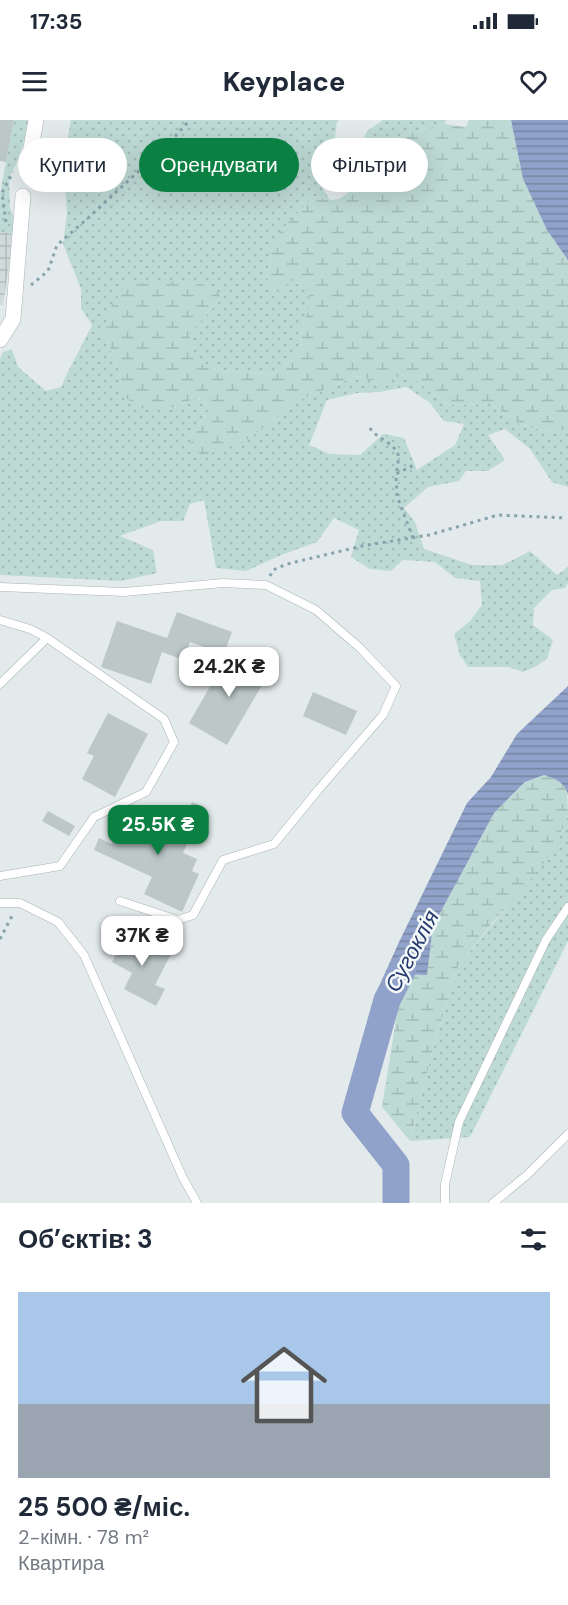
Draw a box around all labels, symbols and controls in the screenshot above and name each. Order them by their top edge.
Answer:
text: 17:35 [30,7,82,36]
text: Keyplace [223,64,345,99]
icon: menu [18,65,51,98]
icon: heart [517,65,550,98]
chip: Купити [18,138,127,192]
chip: Орендувати [139,138,299,192]
chip: Фільтри [311,138,428,192]
pin: 24.2K ₴ [174,647,284,698]
text: 24.2K ₴ [193,653,265,679]
pin: 25.5K ₴ [103,805,213,856]
text: 25.5K ₴ [122,811,194,837]
water label: Сугоклія [378,905,446,997]
pin: 37K ₴ [100,916,184,967]
text: 37K ₴ [115,922,169,948]
text: Об’єктів: 3 [18,1222,153,1256]
icon: filters [517,1223,550,1256]
icon: home [230,1331,338,1439]
text: 25 500 ₴/міс. [18,1490,190,1524]
text: 2-кімн. · 78 m² [18,1524,149,1550]
text: Квартира [18,1550,104,1576]

